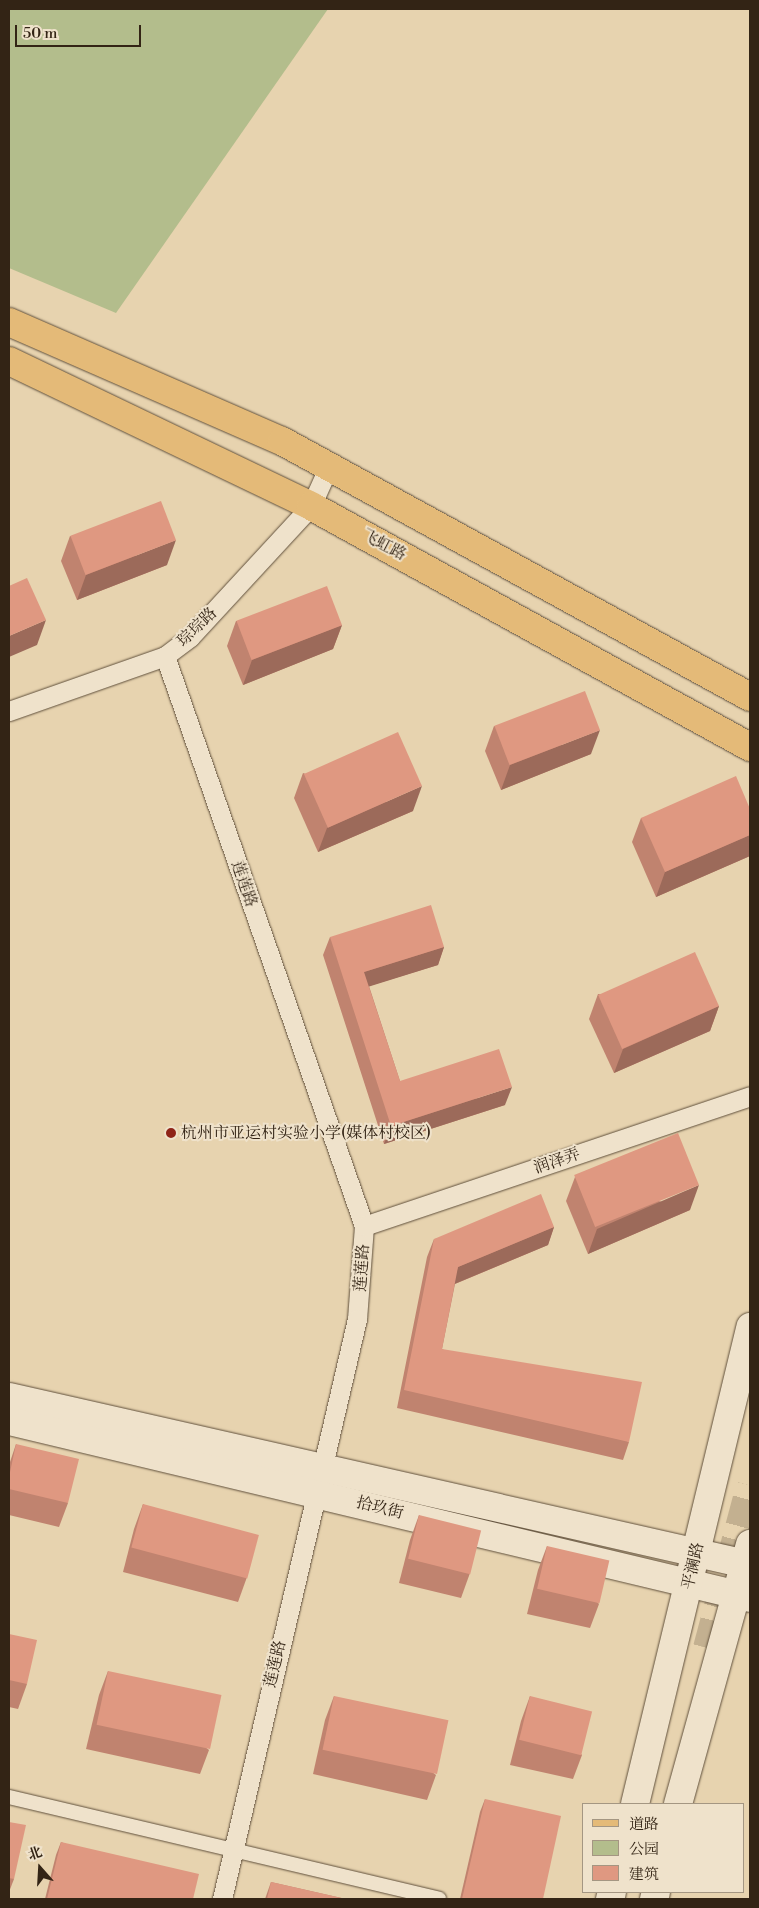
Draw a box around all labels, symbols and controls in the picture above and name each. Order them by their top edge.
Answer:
scale bar [18,15,144,47]
text: 50 m [23,24,57,43]
street label: 飞虹路 [358,525,410,565]
street label: 琮琮路 [173,603,221,651]
street label: 莲莲路 [227,858,261,910]
place label: 杭州市亚运村实验小学(媒体村校区) [181,1123,431,1143]
marker: 杭州市亚运村实验小学(媒体村校区) [165,1127,177,1139]
street label: 润泽弄 [531,1144,583,1178]
street label: 莲莲路 [351,1243,373,1293]
street label: 拾玖街 [354,1493,406,1523]
street label: 平澜路 [678,1540,708,1592]
street label: 莲莲路 [260,1638,290,1690]
legend [582,1803,744,1893]
text: 道路 [629,1815,659,1834]
text: 公园 [629,1840,659,1859]
north arrow [15,1843,65,1893]
text: 北 [26,1843,45,1865]
text: 建筑 [629,1865,659,1884]

